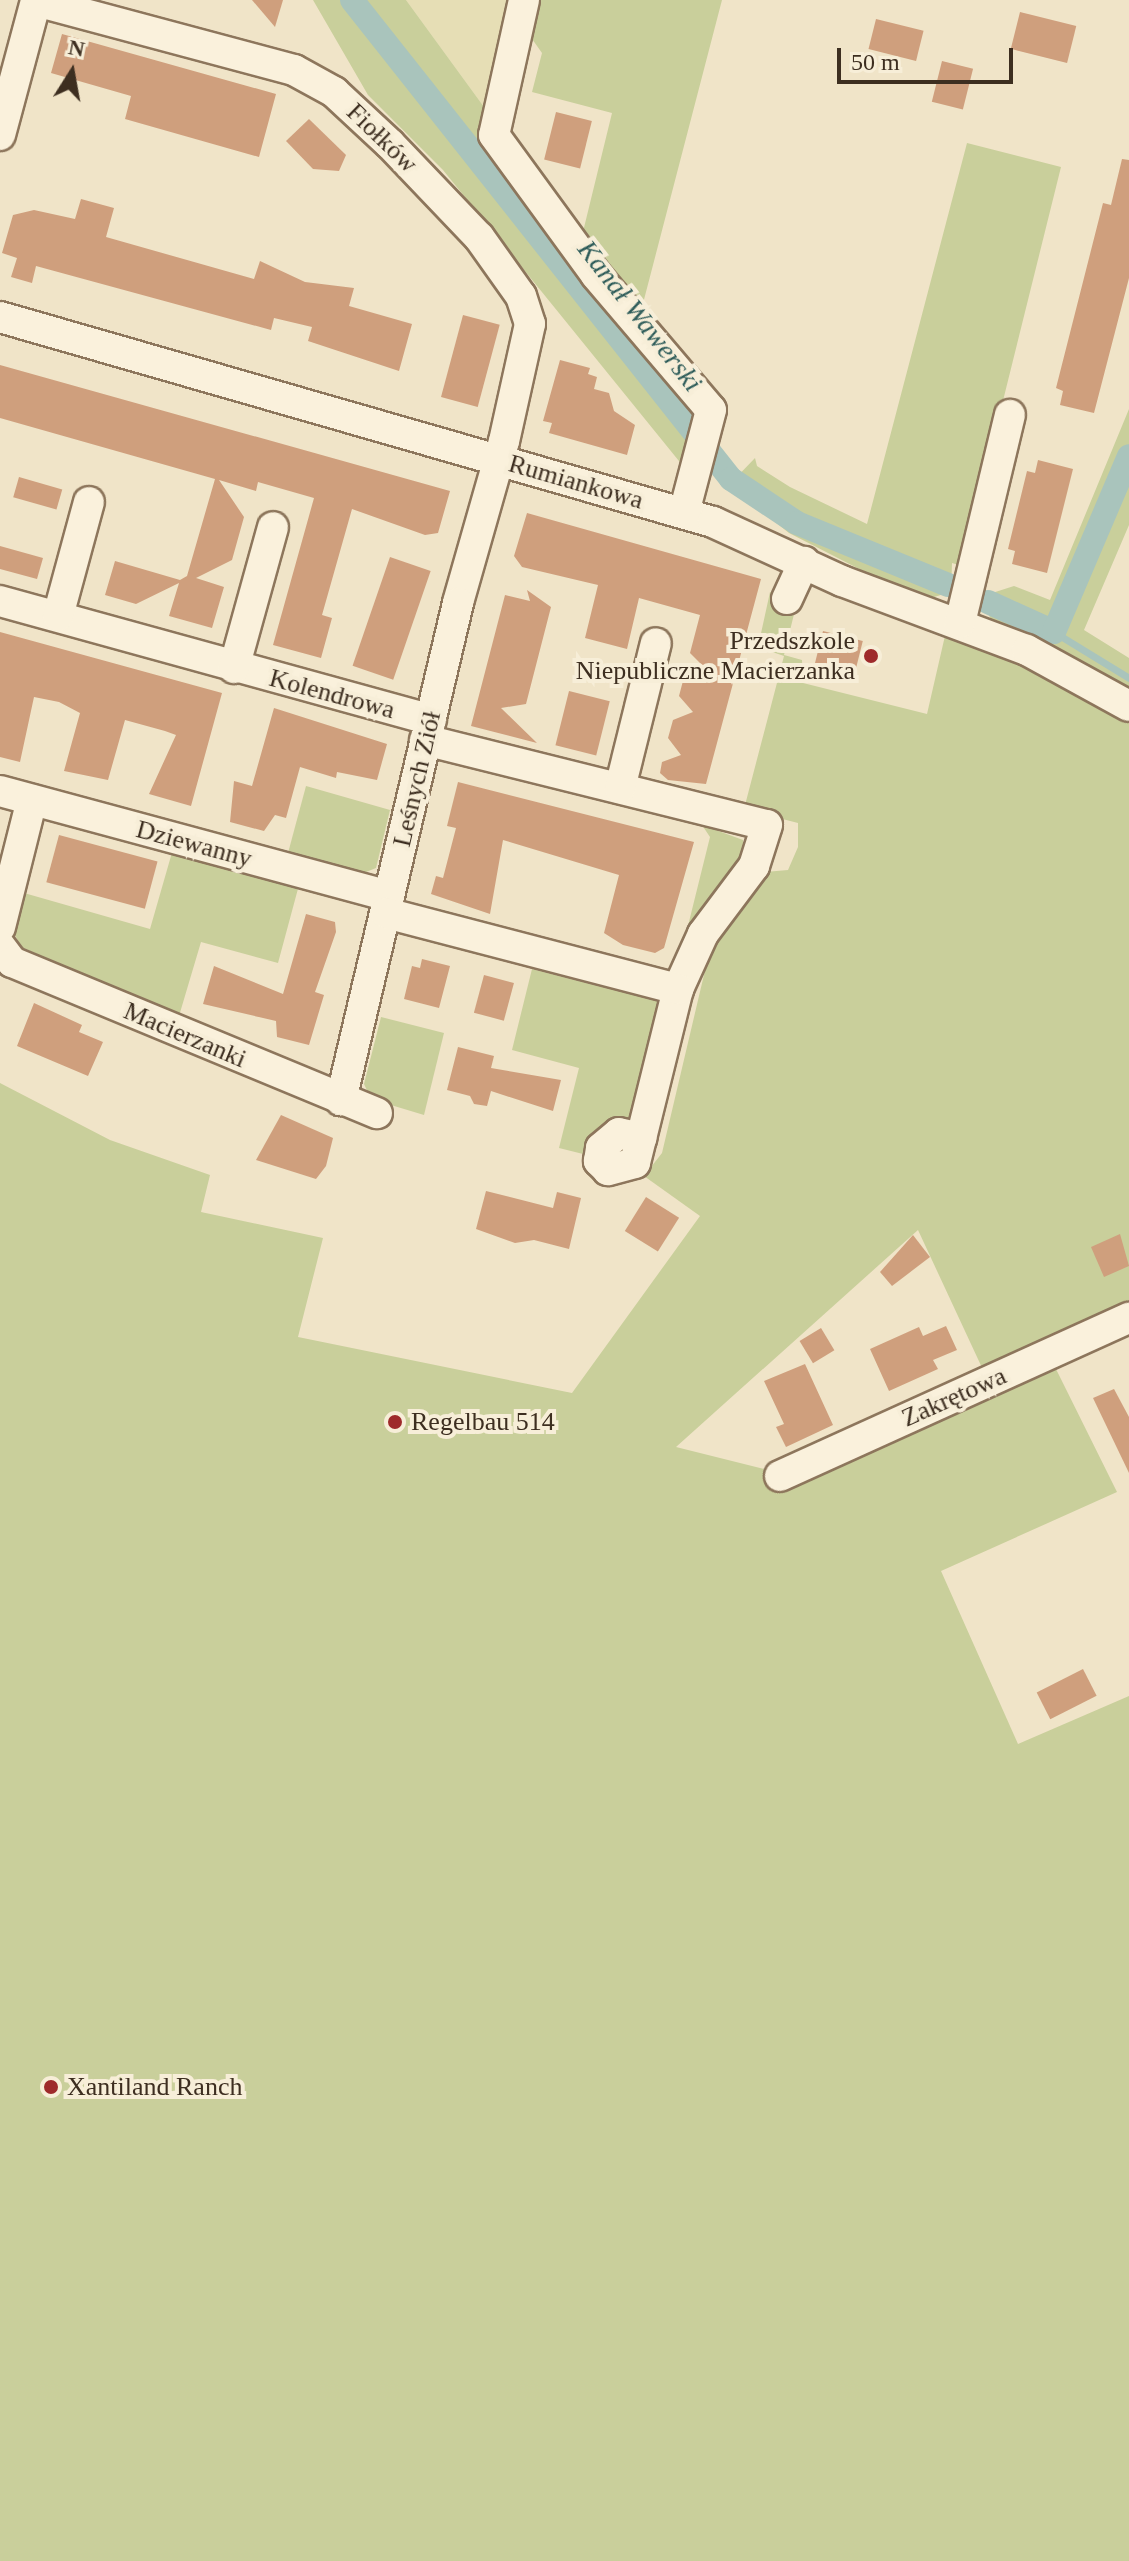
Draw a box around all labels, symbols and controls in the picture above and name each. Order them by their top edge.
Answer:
north arrow [32,32,112,112]
scale bar [841,32,1017,82]
text: N [66,34,87,62]
text: 50 m [851,49,900,75]
street label: Fiołków [340,97,424,179]
water label: Kanał Wawerski [570,233,710,399]
street label: Rumiankowa [505,448,647,516]
place label: Przedszkole Niepubliczne Macierzanka [576,625,855,686]
marker: Przedszkole Niepubliczne Macierzanka [862,647,880,665]
street label: Kolendrowa [266,662,398,726]
street label: Leśnych Ziół [386,708,448,850]
street label: Dziewanny [133,814,255,874]
street label: Macierzanki [119,995,251,1075]
street label: Zakrętowa [897,1360,1011,1434]
place label: Regelbau 514 [411,1406,555,1438]
marker: Regelbau 514 [386,1413,404,1431]
place label: Xantiland Ranch [67,2071,242,2103]
marker: Xantiland Ranch [42,2078,60,2096]

